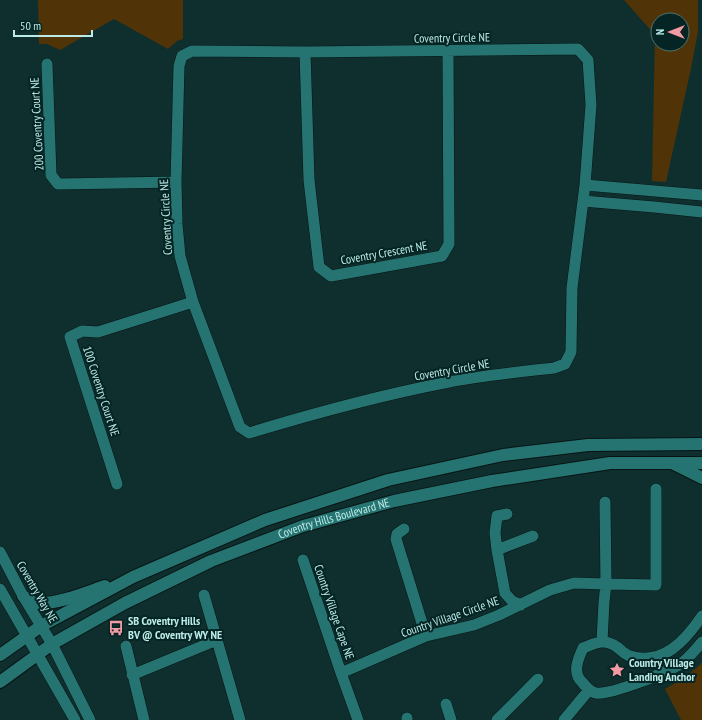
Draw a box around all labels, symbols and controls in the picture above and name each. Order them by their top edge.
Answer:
scale bar [14,12,92,38]
north arrow [650,12,690,52]
text: 50 m [20,18,41,33]
street label: Coventry Circle NE [414,29,490,46]
text: N [653,29,667,35]
street label: 200 Coventry Court NE [27,77,46,171]
street label: Coventry Circle NE [156,179,175,255]
street label: Coventry Crescent NE [339,238,428,268]
street label: 100 Coventry Court NE [80,344,123,438]
street label: Coventry Circle NE [413,356,491,383]
street label: Coventry Hills Boulevard NE [276,495,391,542]
street label: Coventry Way NE [14,558,61,625]
street label: Country Village Cape NE [311,562,358,661]
street label: Country Village Circle NE [399,593,501,640]
place label: SB Coventry Hills BV @ Coventry WY NE [128,613,222,642]
bus stop icon: SB Coventry Hills BV @ Coventry WY NE [107,619,125,637]
place label: Country Village Landing Anchor [629,655,696,684]
place icon: Country Village Landing Anchor [608,661,626,679]

